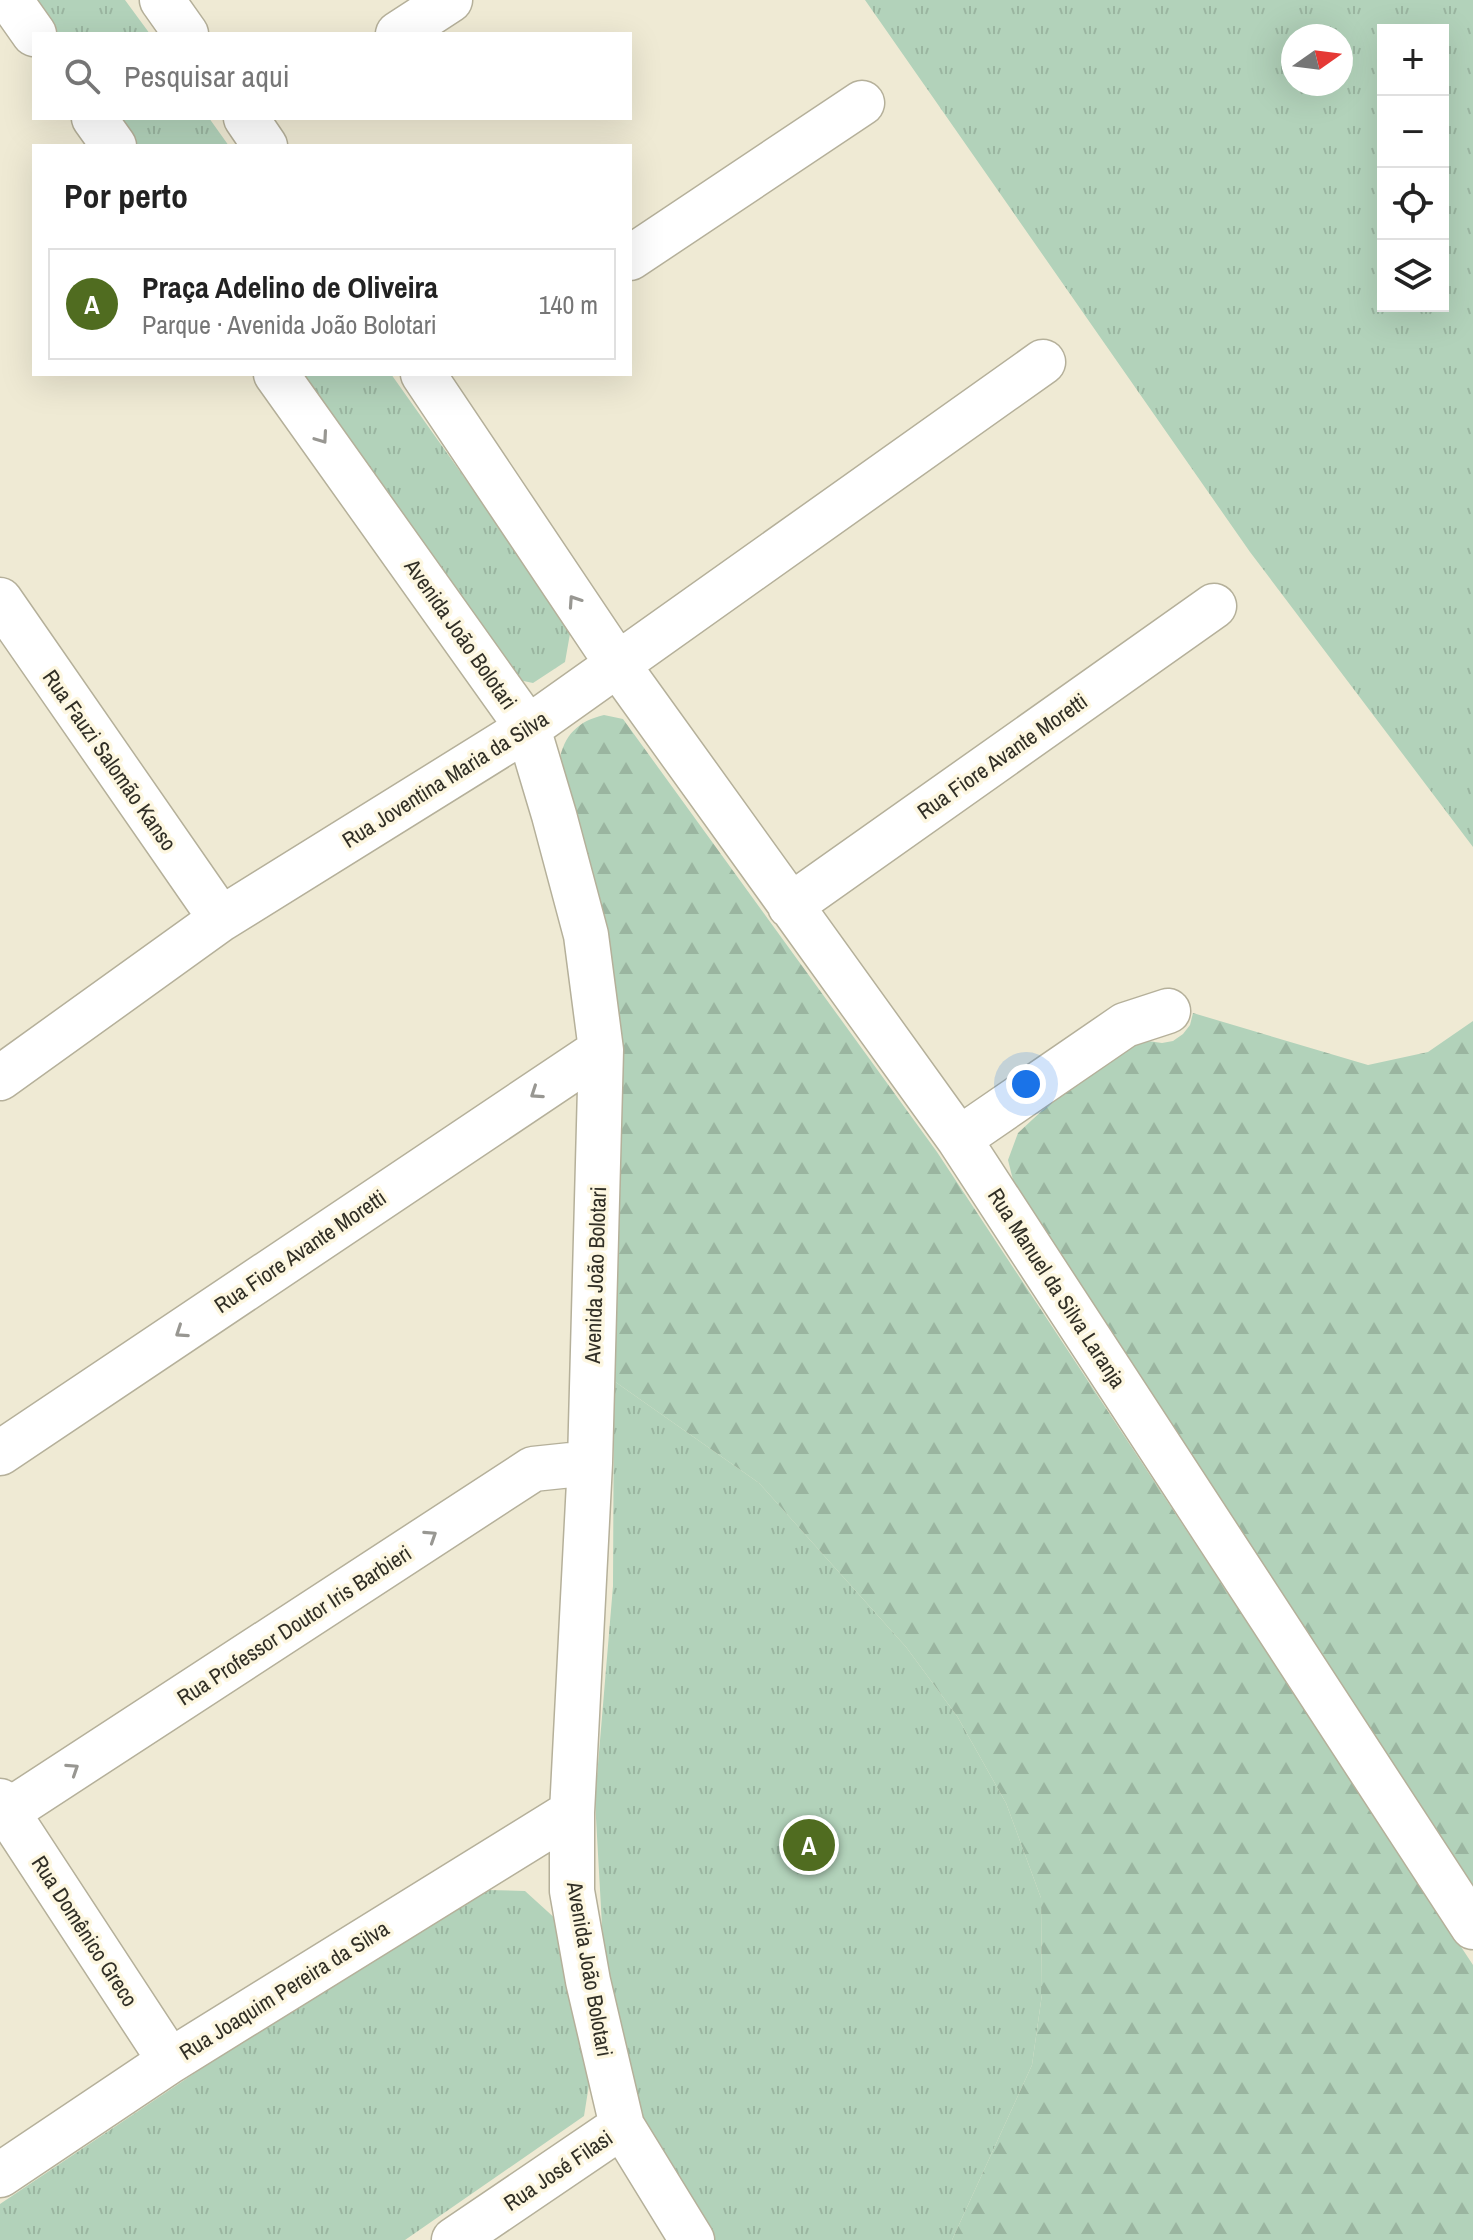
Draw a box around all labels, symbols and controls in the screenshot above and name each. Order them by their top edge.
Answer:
north arrow [1281,24,1353,96]
map controls [1377,24,1449,312]
button: + [1377,24,1449,96]
search box [32,32,632,120]
icon: search [60,54,104,98]
text: Pesquisar aqui [124,56,289,96]
button: − [1377,96,1449,168]
button: locate [1377,168,1449,240]
text: Por perto [64,173,188,219]
button: layers [1377,240,1449,312]
text: Praça Adelino de Oliveira [142,267,438,307]
text: A [84,287,100,322]
text: 140 m [539,287,598,322]
text: Parque · Avenida João Bolotari [142,307,437,342]
one-way arrow [312,429,326,443]
street label: Avenida João Bolotari [397,552,524,715]
one-way arrow [569,595,584,609]
street label: Rua Fauzi Salomão Kanso [36,663,184,857]
street label: Rua Fiore Avante Moretti [911,686,1093,826]
street label: Rua Joventina Maria da Silva [336,703,554,855]
your location [1006,1064,1046,1104]
one-way arrow [530,1084,545,1099]
street label: Rua Fiore Avante Moretti [208,1182,392,1320]
street label: Rua Manuel da Silva Laranja [981,1182,1133,1394]
street label: Avenida João Bolotari [577,1186,613,1365]
one-way arrow [175,1322,189,1337]
one-way arrow [422,1530,437,1545]
street label: Rua Professor Doutor Iris Barbieri [171,1538,417,1712]
one-way arrow [64,1764,78,1779]
pin: A [783,1815,835,1875]
street label: Rua Domênico Greco [25,1850,145,2012]
street label: Avenida João Bolotari [560,1878,620,2059]
street label: Rua Joaquim Pereira da Silva [174,1913,394,2067]
street label: Rua José Filasi [498,2123,618,2217]

